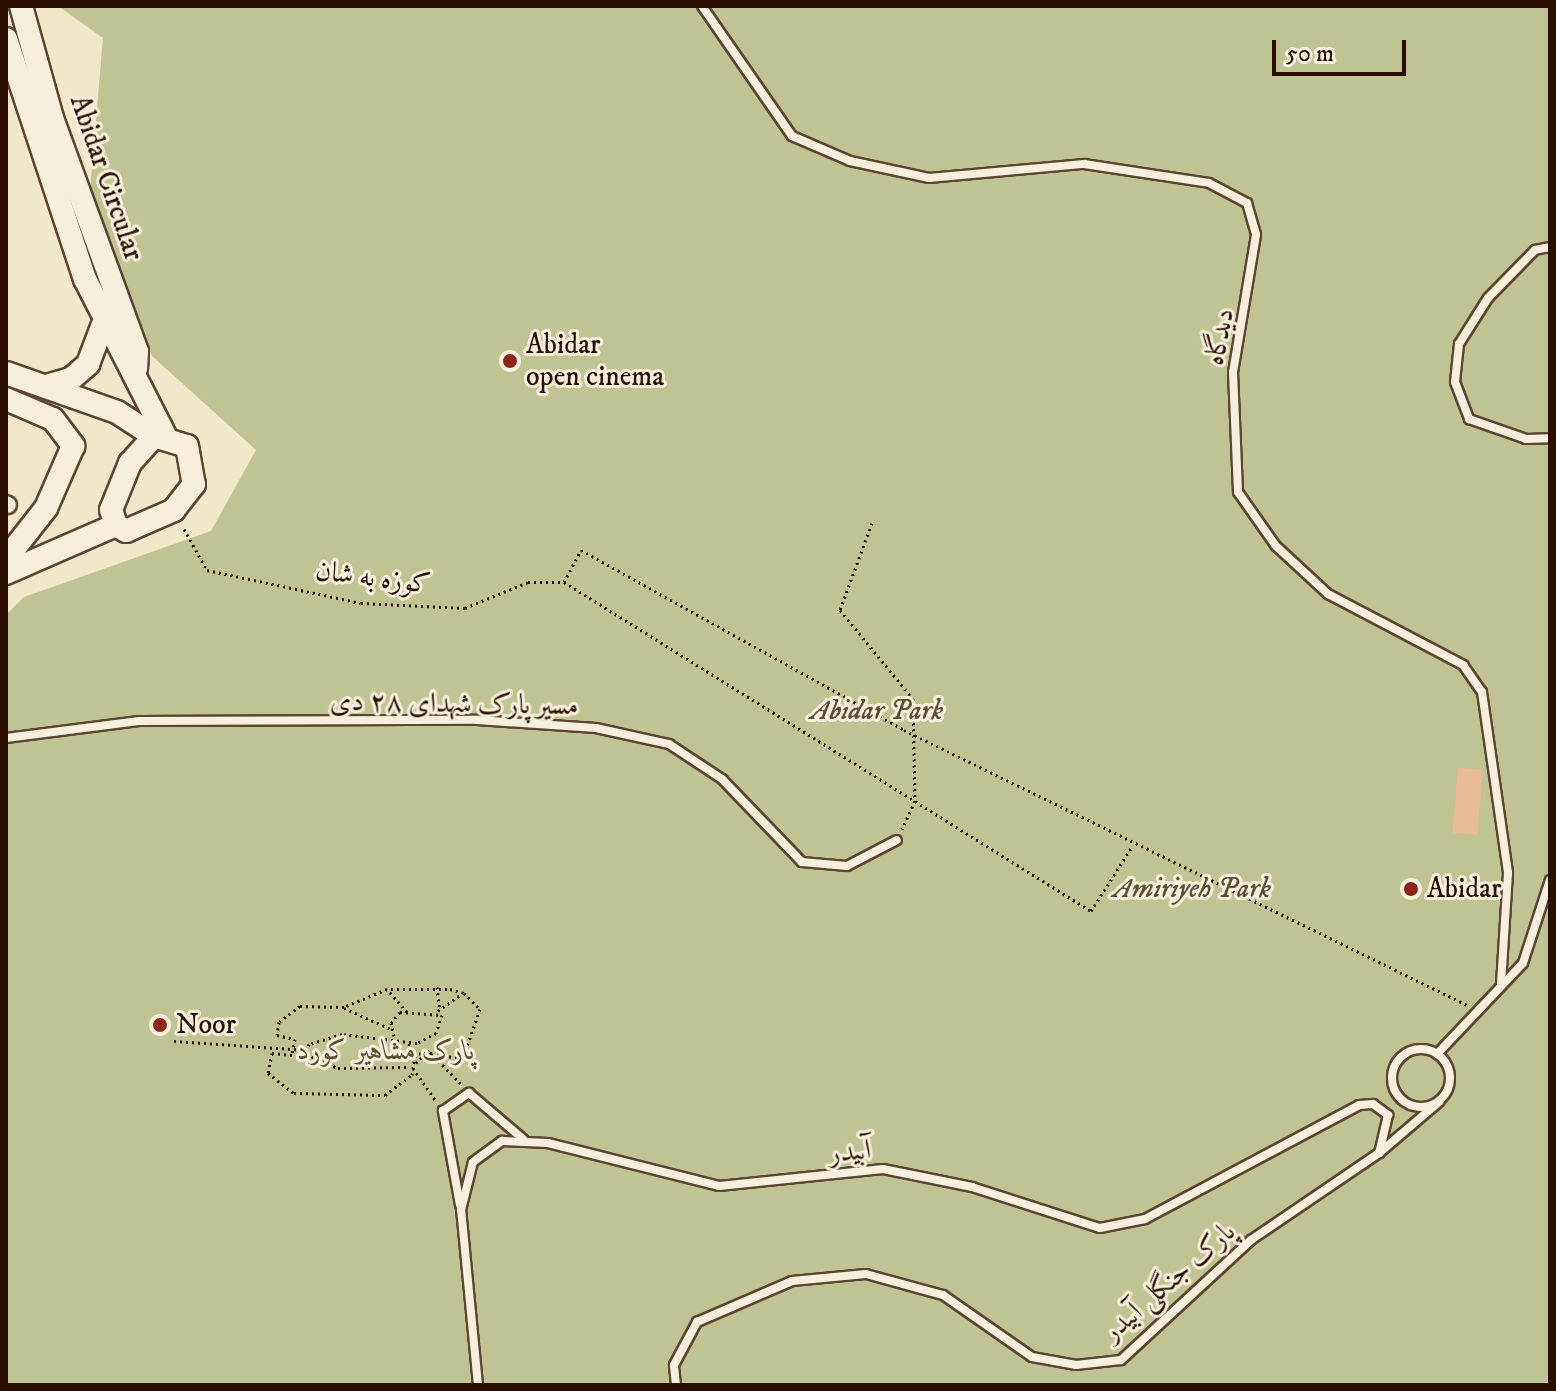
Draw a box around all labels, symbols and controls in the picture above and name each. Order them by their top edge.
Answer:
scale bar [1276,24,1410,74]
text: 50 m [1286,39,1334,69]
street label: Abidar Circular [62,91,150,265]
street label: دیدگاه [1198,306,1242,368]
place label: Abidar open cinema [526,328,664,394]
marker: Abidar open cinema [501,352,519,370]
street label: کوزه به شان [313,554,433,602]
street label: مسیر پارک شهدای ۲۸ دی [329,685,579,723]
park label: Abidar Park [811,694,943,728]
park label: Amiriyeh Park [1113,872,1271,906]
place label: Abidar [1427,872,1501,906]
marker: Abidar [1402,880,1420,898]
place label: Noor [176,1008,236,1042]
marker: Noor [151,1016,169,1034]
park label: پارک مشاهیر کورد [297,1034,475,1068]
street label: آبیدر [827,1133,873,1171]
street label: پارک جنگلی آبیدر [1096,1215,1242,1349]

